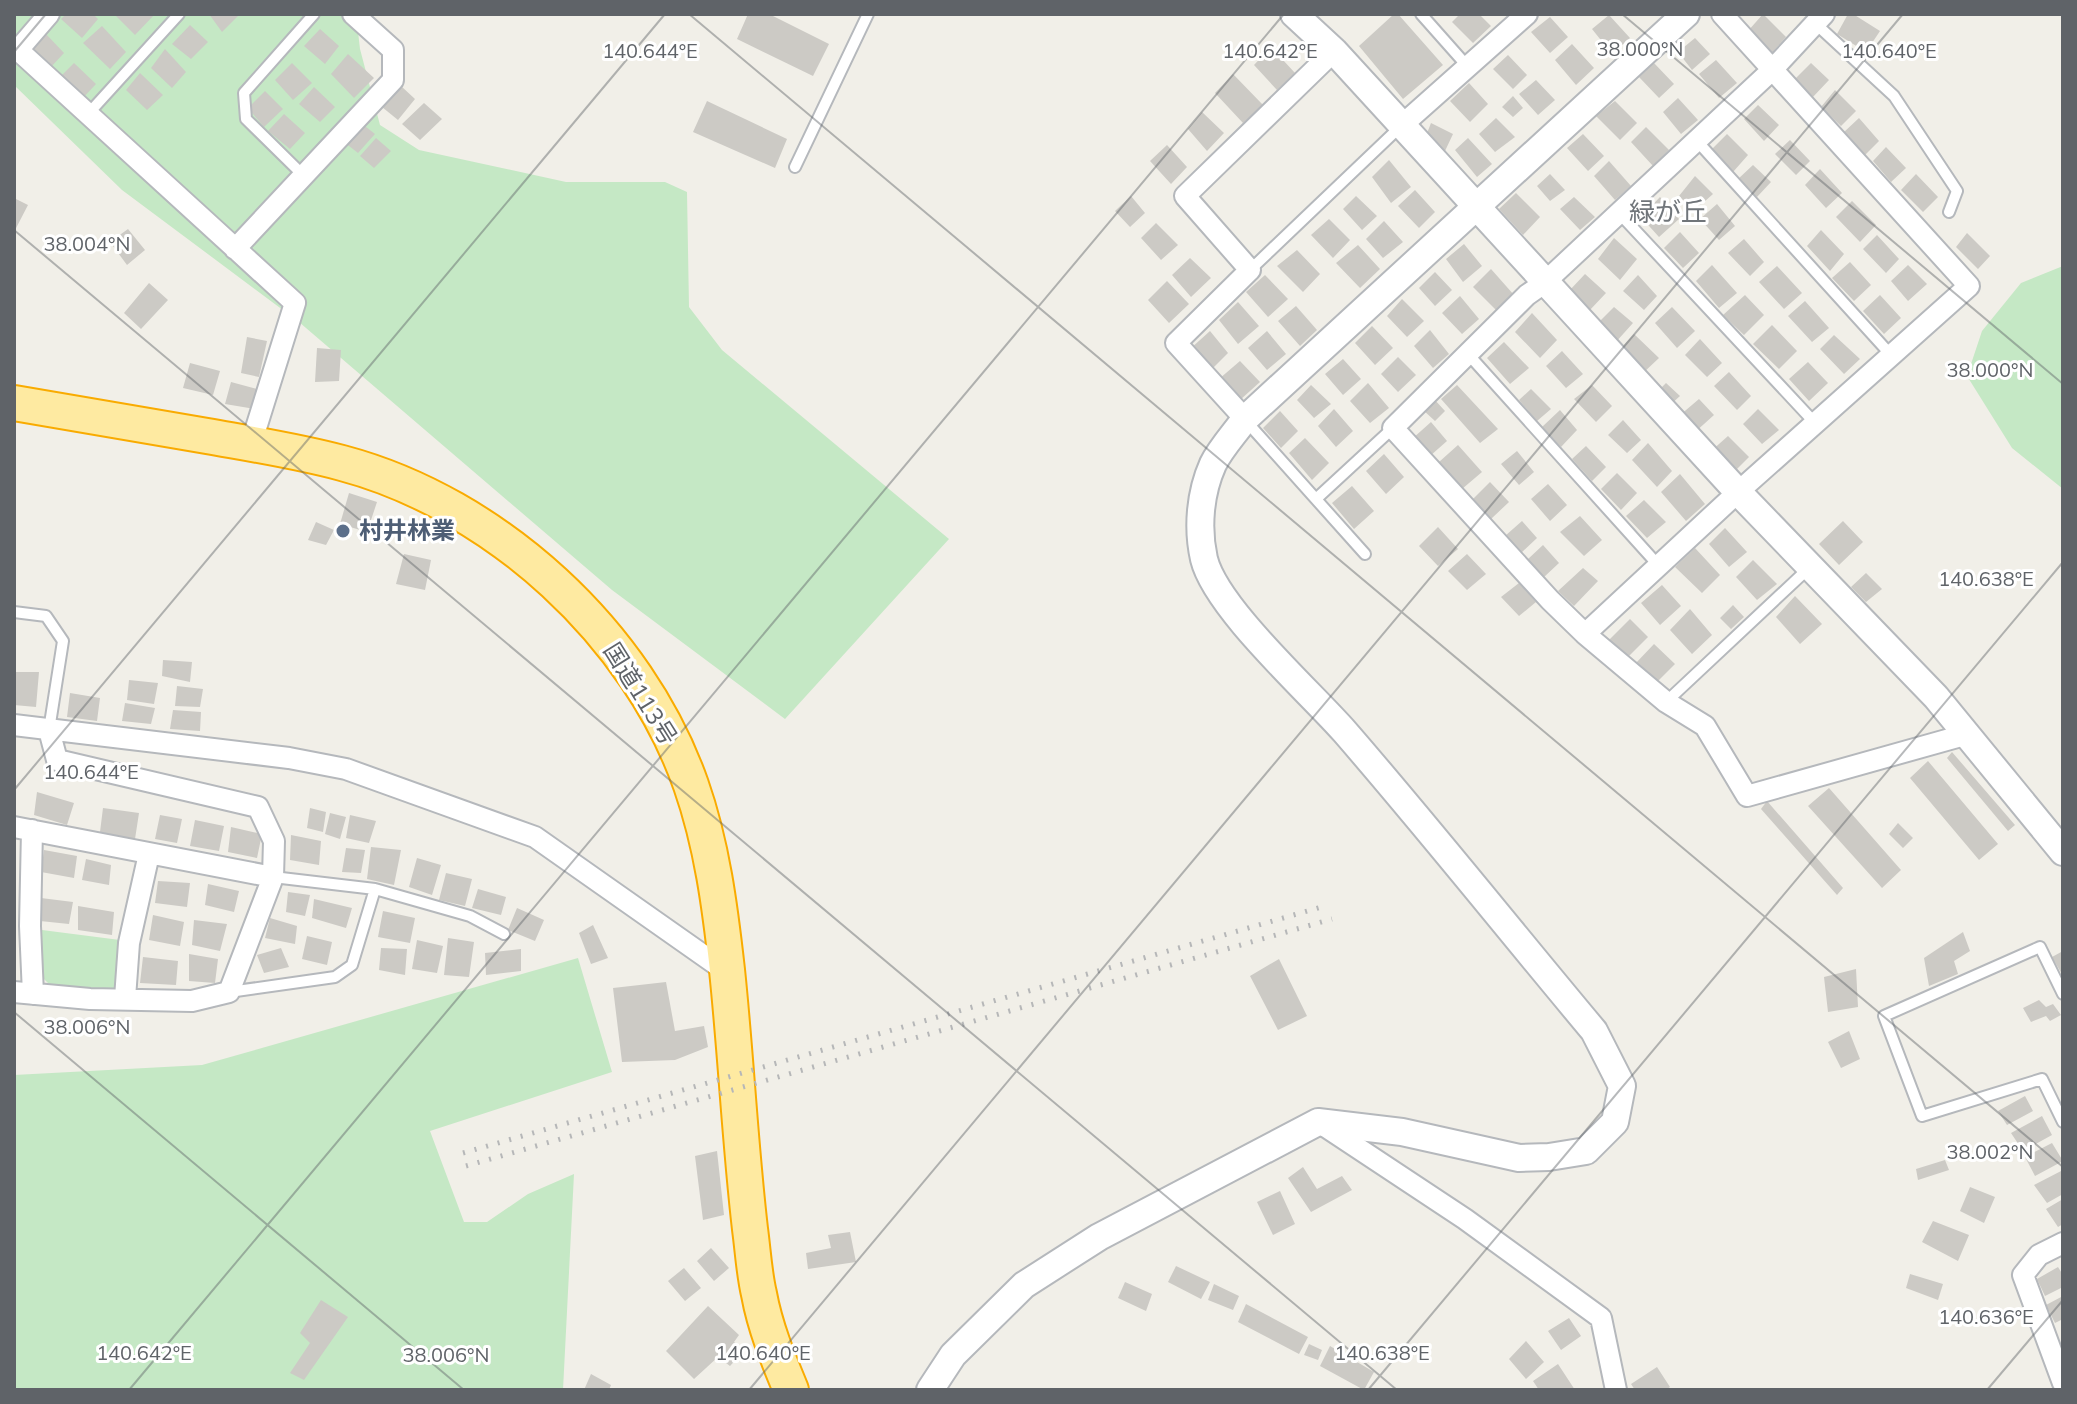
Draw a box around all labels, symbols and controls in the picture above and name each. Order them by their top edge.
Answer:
text: 38.000°N [1597,36,1683,61]
text: 140.644°E [602,38,698,63]
text: 140.642°E [1222,38,1318,63]
text: 140.640°E [1841,38,1937,63]
district label: 緑が丘 [1629,195,1707,228]
text: 38.004°N [44,231,130,256]
text: 38.000°N [1947,357,2033,382]
place label: 村井林業 [359,515,455,545]
marker: 村井林業 [334,522,352,540]
text: 140.638°E [1938,566,2034,591]
street label: 国道113号 [598,637,684,750]
text: 140.644°E [43,759,139,784]
text: 38.006°N [44,1014,130,1039]
text: 38.002°N [1947,1139,2033,1164]
text: 140.636°E [1938,1304,2034,1329]
text: 140.642°E [96,1340,192,1365]
text: 140.640°E [715,1340,811,1365]
text: 140.638°E [1334,1340,1430,1365]
text: 38.006°N [403,1342,489,1367]

